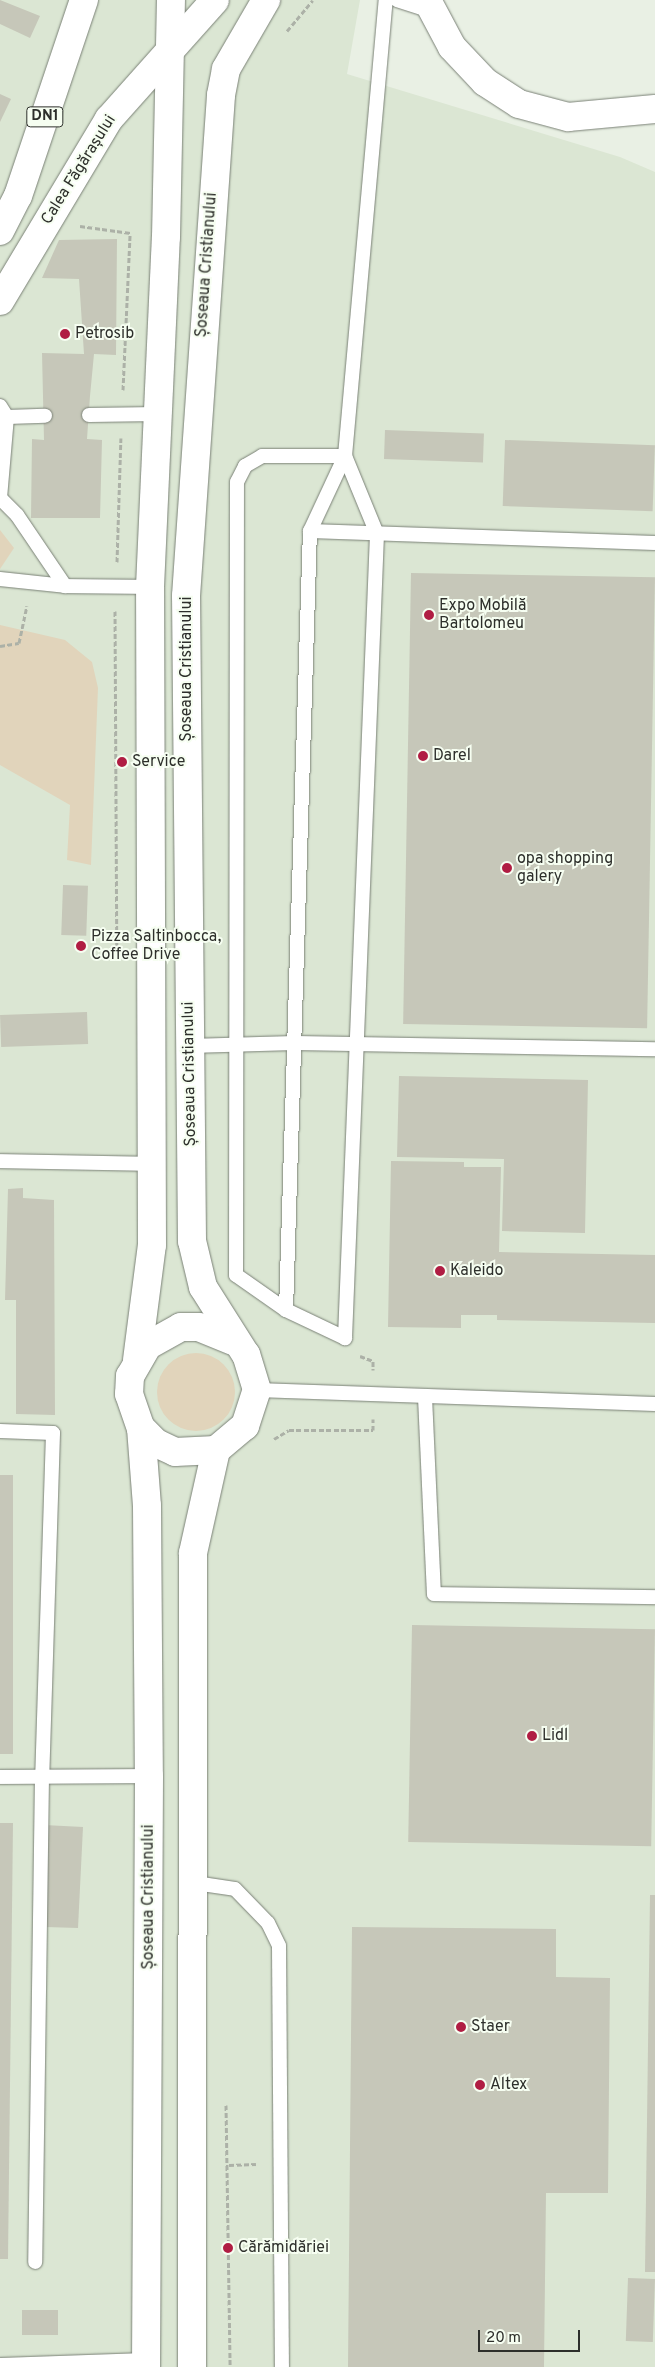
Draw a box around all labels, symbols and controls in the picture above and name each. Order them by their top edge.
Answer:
road number: DN1 [26,104,64,130]
street label: Calea Făgărașului [38,112,120,228]
street label: Șoseaua Cristianului [192,192,222,338]
place label: Petrosib [75,324,134,344]
marker: Petrosib [59,328,71,340]
street label: Șoseaua Cristianului [177,596,197,742]
place label: Expo Mobilă Bartolomeu [439,596,526,634]
marker: Expo Mobilă Bartolomeu [423,609,435,621]
place label: Darel [433,746,471,766]
marker: Darel [417,750,429,762]
place label: Service [132,752,185,772]
marker: Service [116,756,128,768]
place label: opa shopping galery [517,849,613,887]
marker: opa shopping galery [501,862,513,874]
place label: Pizza Saltinbocca, Coffee Drive [91,927,221,965]
marker: Pizza Saltinbocca, Coffee Drive [75,940,87,952]
street label: Șoseaua Cristianului [179,1001,201,1147]
place label: Kaleido [450,1261,504,1281]
marker: Kaleido [434,1265,446,1277]
place label: Lidl [542,1726,568,1746]
marker: Lidl [526,1730,538,1742]
street label: Șoseaua Cristianului [139,1824,159,1970]
place label: Staer [471,2017,510,2037]
marker: Staer [455,2021,467,2033]
place label: Altex [490,2075,527,2095]
marker: Altex [474,2079,486,2091]
place label: Cărămidăriei [238,2238,329,2258]
marker: Cărămidăriei [222,2242,234,2254]
scale bar [480,2320,582,2352]
text: 20 m [486,2329,521,2348]

